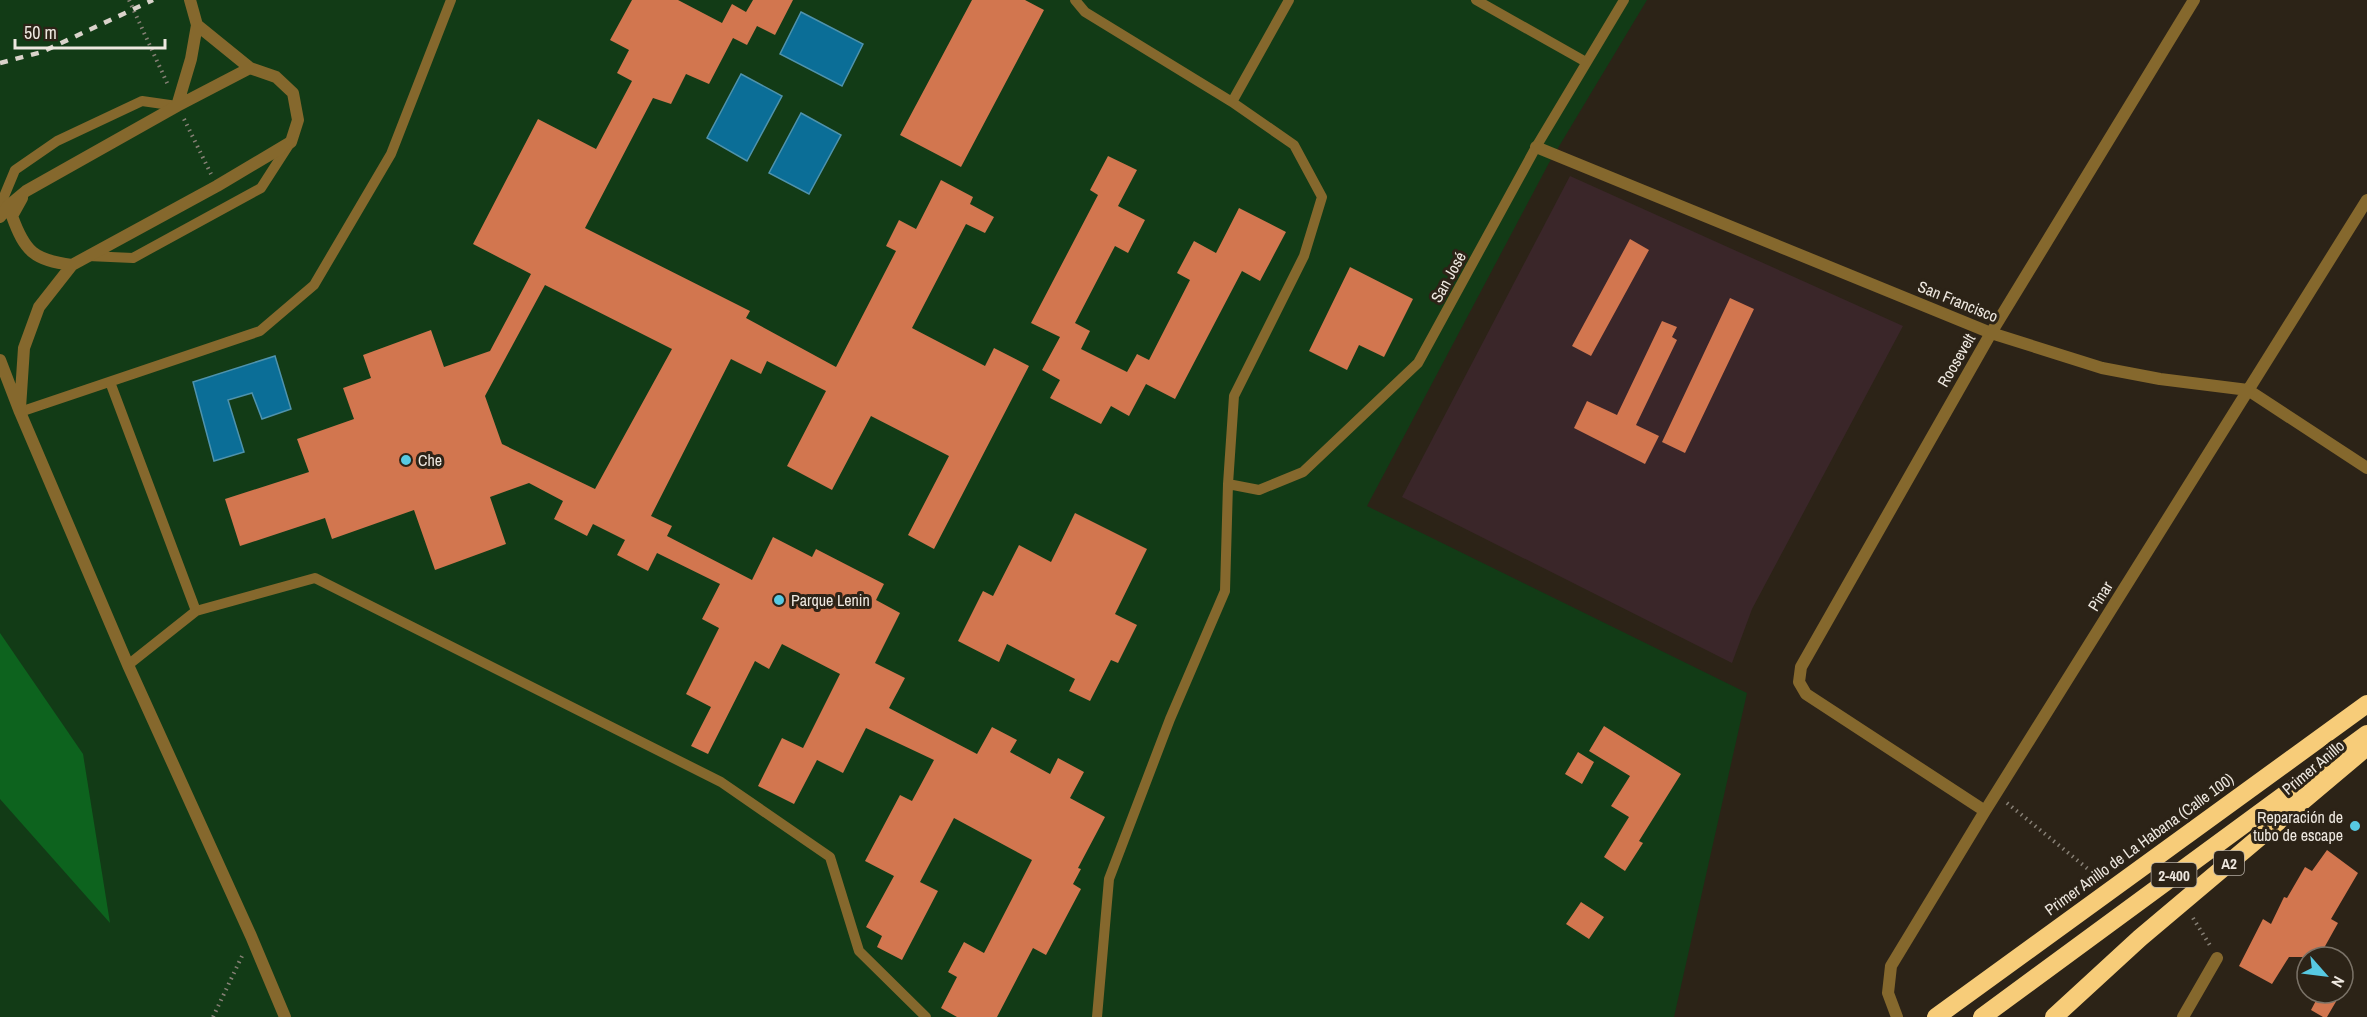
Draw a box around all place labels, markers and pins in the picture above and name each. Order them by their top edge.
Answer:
place label: Che [418,449,442,471]
marker: Che [399,453,413,467]
place label: Parque Lenin [791,589,870,611]
marker: Parque Lenin [772,593,786,607]
place label: Reparación de tubo de escape [2253,806,2343,846]
marker: Reparación de tubo de escape [2348,819,2362,833]

